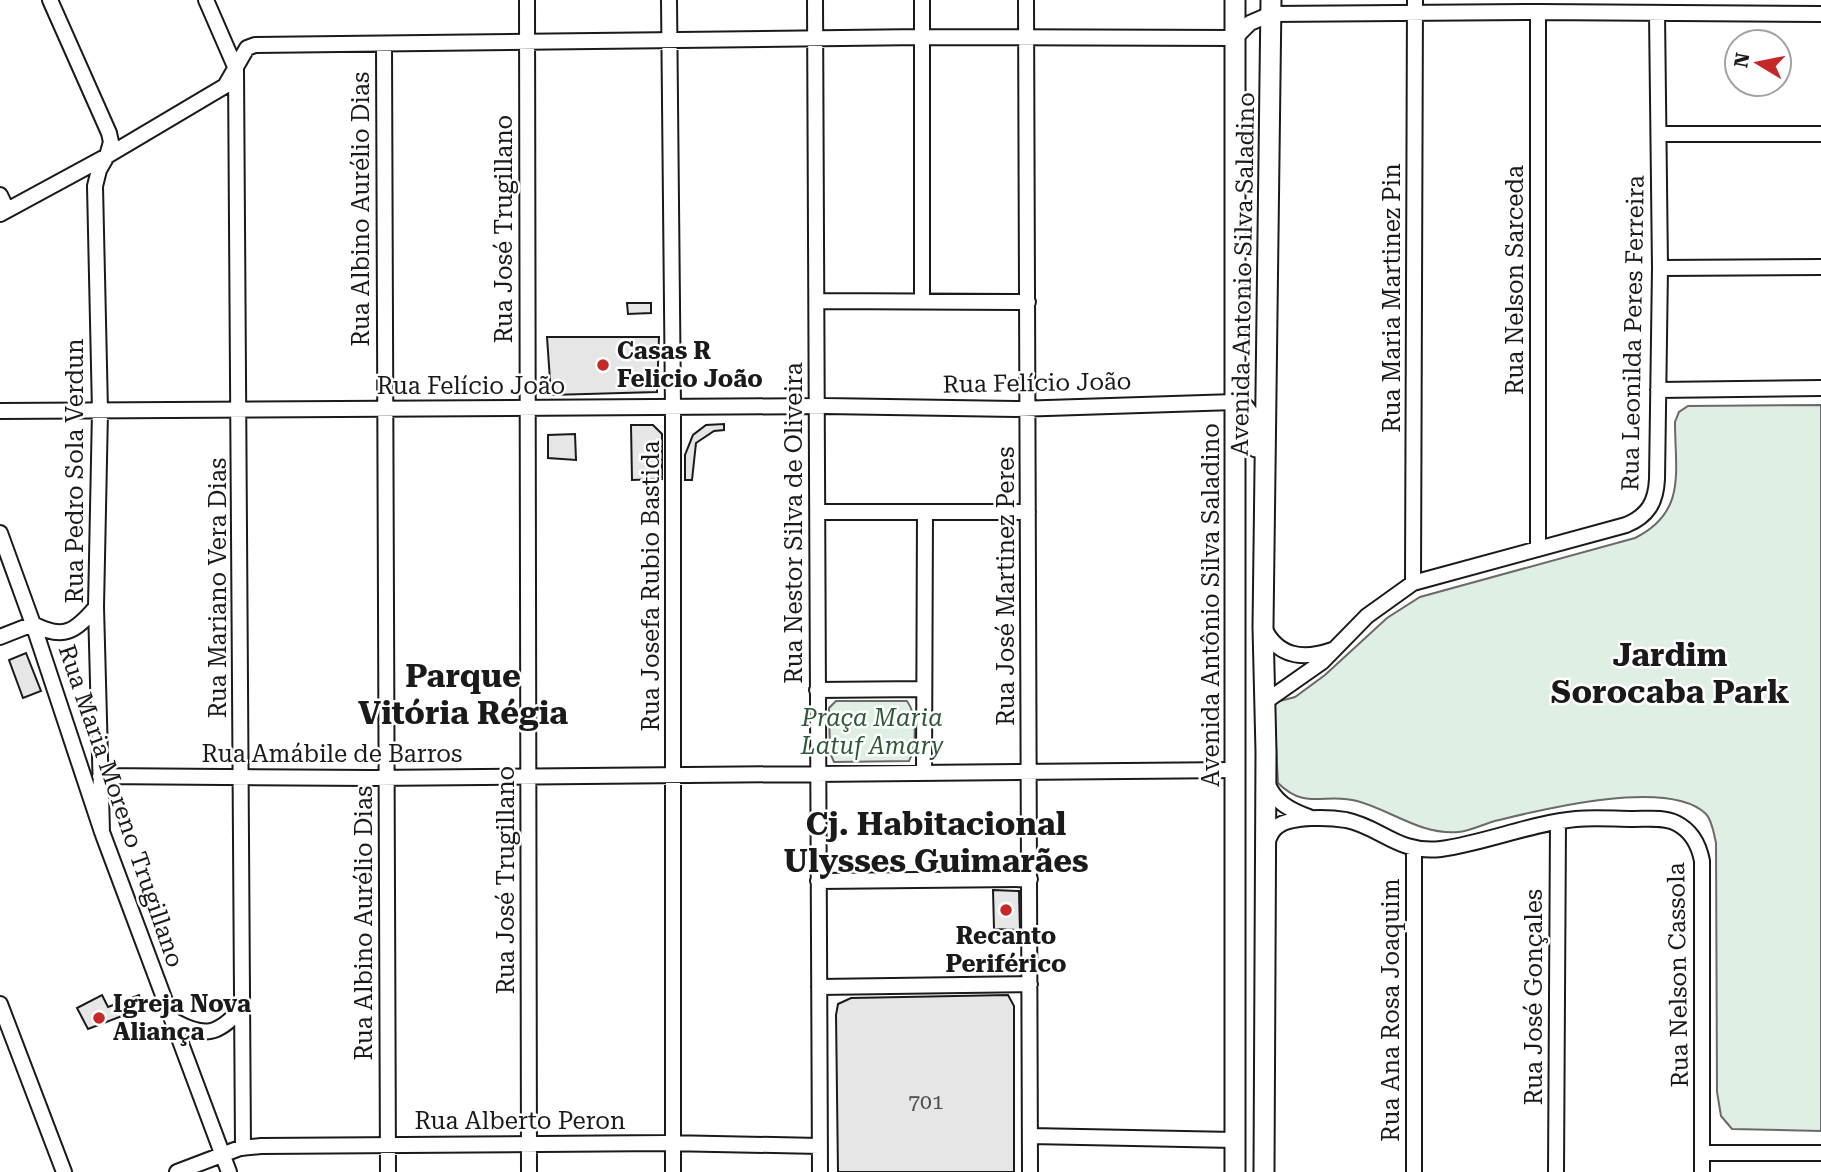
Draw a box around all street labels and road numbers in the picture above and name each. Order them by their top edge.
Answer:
street label: Rua Albino Aurélio Dias [347,72,375,346]
street label: Avenida Antonio Silva Saladino [1226,92,1260,456]
street label: Rua José Trugillano [490,115,518,343]
street label: Rua Maria Martinez Pin [1378,163,1406,433]
street label: Rua Nelson Sarceda [1501,165,1529,395]
street label: Rua Leonilda Peres Ferreira [1616,175,1650,491]
street label: Rua Pedro Sola Verdun [61,339,89,603]
street label: Rua Nestor Silva de Oliveira [780,362,808,684]
street label: Rua Felício João [942,367,1132,399]
street label: Rua Felício João [377,372,565,400]
street label: Avenida Antônio Silva Saladino [1197,423,1225,787]
street label: Rua Josefa Rubio Bastida [637,440,665,732]
street label: Rua José Martinez Peres [992,446,1020,726]
street label: Rua Mariano Vera Dias [204,458,232,718]
street label: Rua Maria Moreno Trugillano [53,641,189,971]
street label: Rua Amábile de Barros [202,740,462,768]
street label: Rua José Trugillano [492,766,520,994]
street label: Rua Albino Aurélio Dias [350,786,378,1060]
street label: Rua Nelson Cassola [1662,862,1694,1088]
street label: Rua Ana Rosa Joaquim [1377,878,1405,1142]
street label: Rua José Gonçales [1520,889,1548,1105]
street label: Rua Alberto Peron [414,1107,626,1135]

